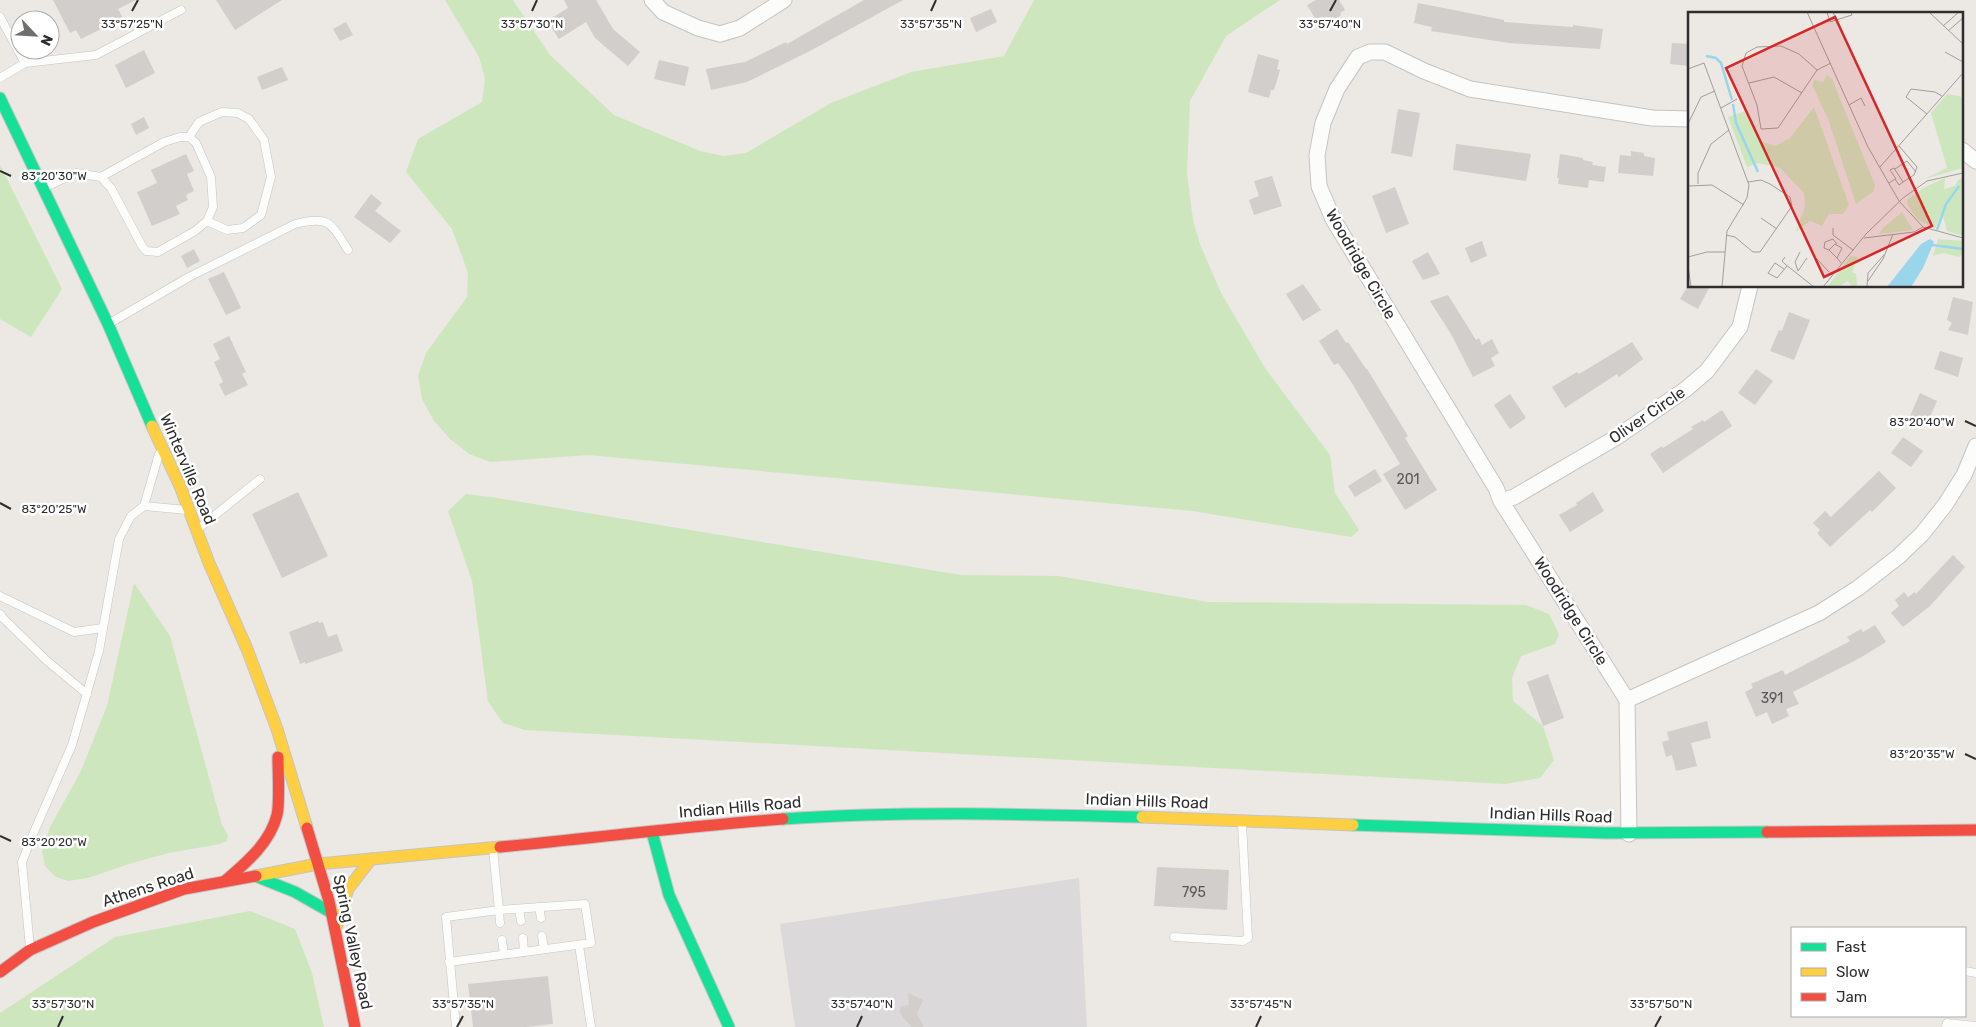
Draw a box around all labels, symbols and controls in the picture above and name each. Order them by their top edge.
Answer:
north arrow [10,10,60,60]
inset map [1688,12,1964,288]
text: 33°57'25"N [101,17,163,31]
text: 33°57'30"N [501,17,563,31]
text: 33°57'35"N [900,17,962,31]
text: 33°57'40"N [1299,17,1361,31]
text: N [36,32,56,48]
text: 83°20'30"W [21,169,87,183]
street label: Woodridge Circle [1322,205,1400,323]
street label: Oliver Circle [1605,383,1689,447]
street label: Winterville Road [156,411,220,527]
text: 83°20'40"W [1889,415,1955,429]
house number: 201 [1396,471,1420,488]
text: 83°20'25"W [21,502,87,516]
street label: Woodridge Circle [1530,553,1612,669]
house number: 391 [1761,690,1783,707]
text: 83°20'35"W [1889,747,1955,761]
street label: Indian Hills Road [1085,789,1209,813]
street label: Indian Hills Road [678,792,802,822]
street label: Indian Hills Road [1489,803,1613,827]
text: 83°20'20"W [21,835,87,849]
street label: Athens Road [100,863,196,911]
street label: Spring Valley Road [329,873,377,1011]
house number: 795 [1182,884,1206,901]
legend [1791,927,1966,1017]
text: Fast [1836,938,1866,956]
text: Slow [1836,963,1869,981]
text: Jam [1836,988,1867,1006]
text: 33°57'30"N [32,997,94,1011]
text: 33°57'35"N [432,997,494,1011]
text: 33°57'40"N [831,997,893,1011]
text: 33°57'45"N [1230,997,1292,1011]
text: 33°57'50"N [1630,997,1692,1011]

